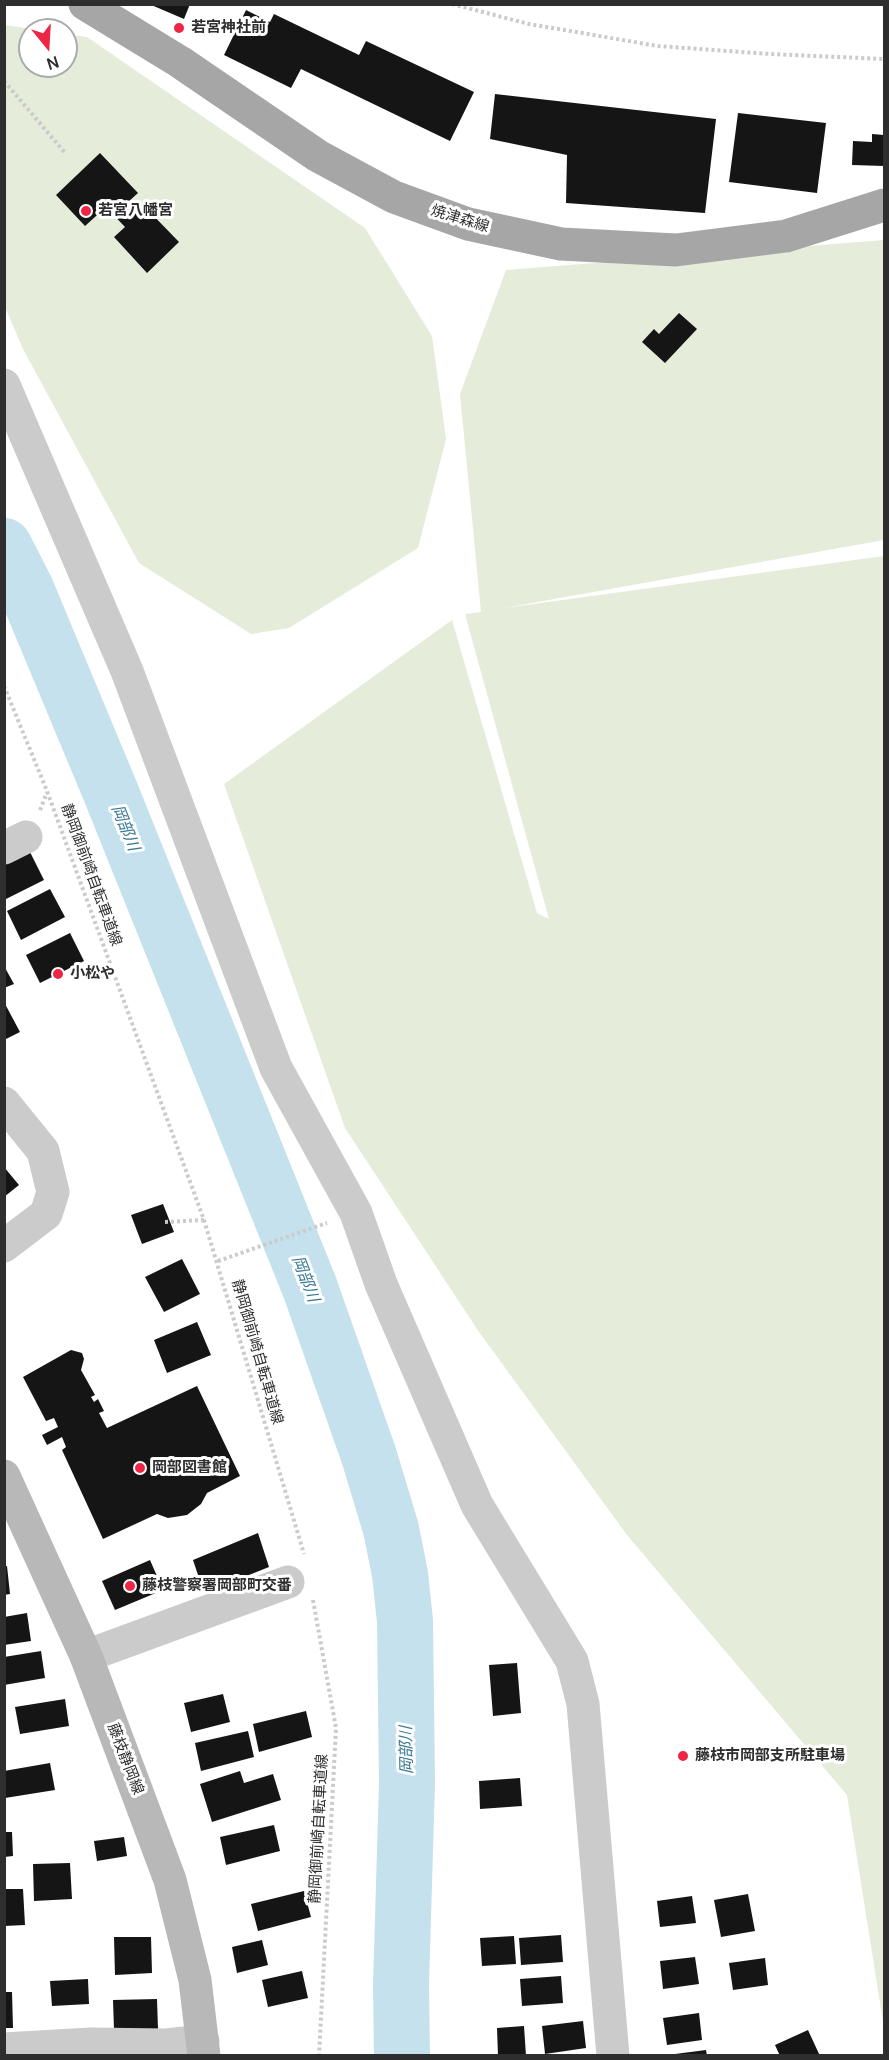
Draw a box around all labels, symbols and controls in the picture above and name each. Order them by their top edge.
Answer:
north arrow [18,18,78,78]
place label: 若宮神社前 [191,19,266,37]
marker: 若宮神社前 [172,21,186,35]
text: N [44,51,62,75]
place label: 若宮八幡宮 [98,202,173,220]
street label: 焼津森線 [429,202,491,236]
marker: 若宮八幡宮 [79,204,93,218]
street label: 静岡御前崎自転車道線 [57,801,125,949]
water label: 岡部川 [107,802,143,854]
place label: 小松や [70,965,115,983]
marker: 小松や [51,967,65,981]
water label: 岡部川 [287,1253,323,1305]
street label: 静岡御前崎自転車道線 [228,1277,286,1427]
place label: 岡部図書館 [152,1459,227,1477]
marker: 岡部図書館 [133,1461,147,1475]
place label: 藤枝警察署岡部町交番 [142,1577,292,1595]
marker: 藤枝警察署岡部町交番 [123,1579,137,1593]
street label: 藤枝静岡線 [103,1721,147,1797]
water label: 岡部川 [397,1726,417,1774]
place label: 藤枝市岡部支所駐車場 [695,1747,845,1765]
marker: 藤枝市岡部支所駐車場 [676,1749,690,1763]
street label: 静岡御前崎自転車道線 [306,1754,332,1904]

